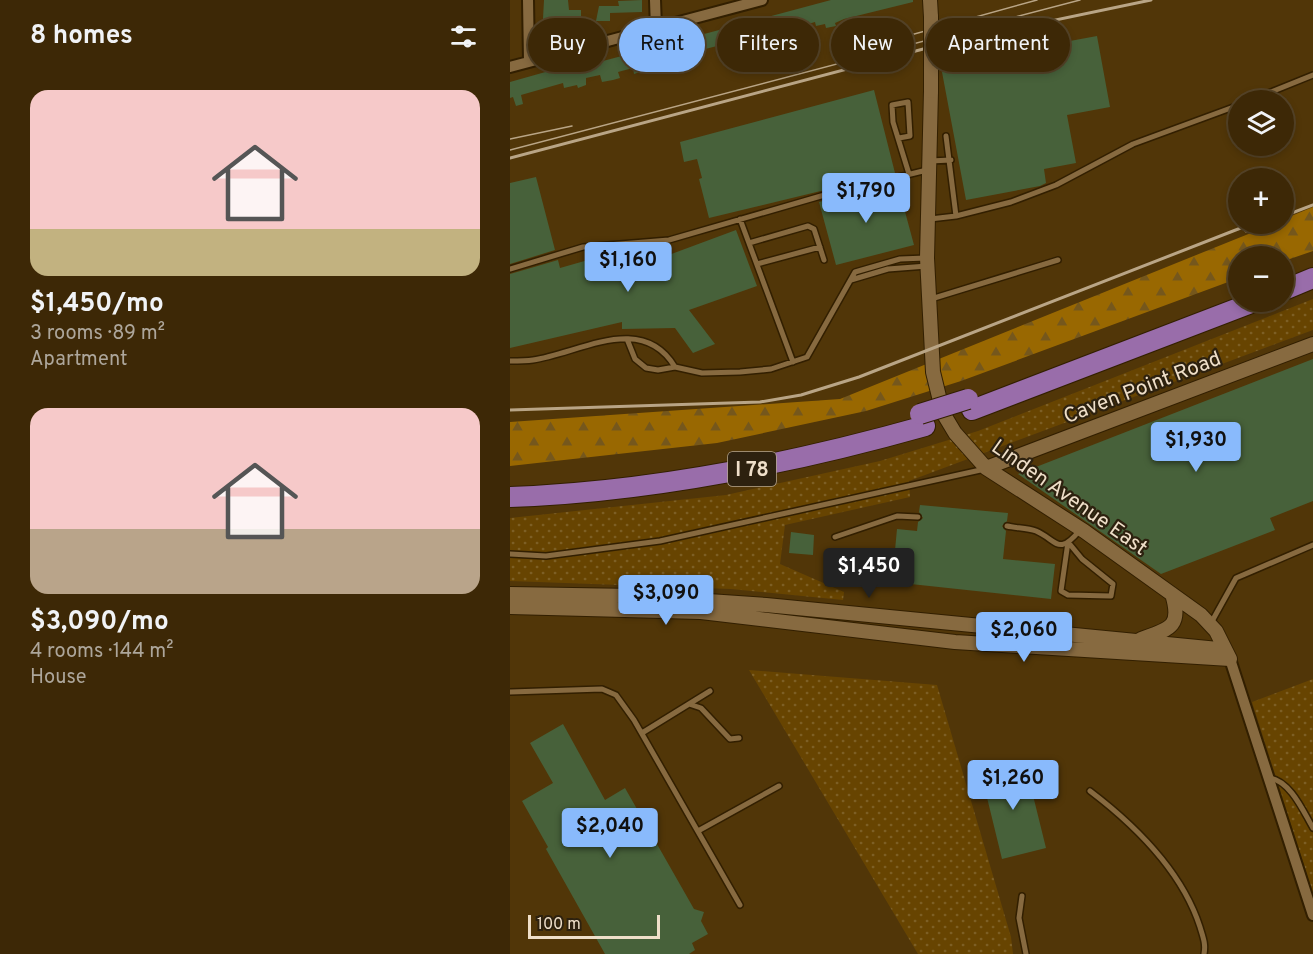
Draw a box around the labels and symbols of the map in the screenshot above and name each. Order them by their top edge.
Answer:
pin: $1,790 [817,173,915,224]
pin: $1,160 [579,242,677,293]
street label: Caven Point Road [1060,346,1225,431]
pin: $1,930 [1147,422,1245,473]
street label: Linden Avenue East [986,434,1153,562]
road number: I 78 [728,452,776,486]
pin: $1,450 [820,548,918,599]
pin: $3,090 [617,575,715,626]
pin: $2,060 [975,612,1073,663]
pin: $1,260 [964,760,1062,811]
pin: $2,040 [561,808,659,859]
scale bar [528,912,660,940]

